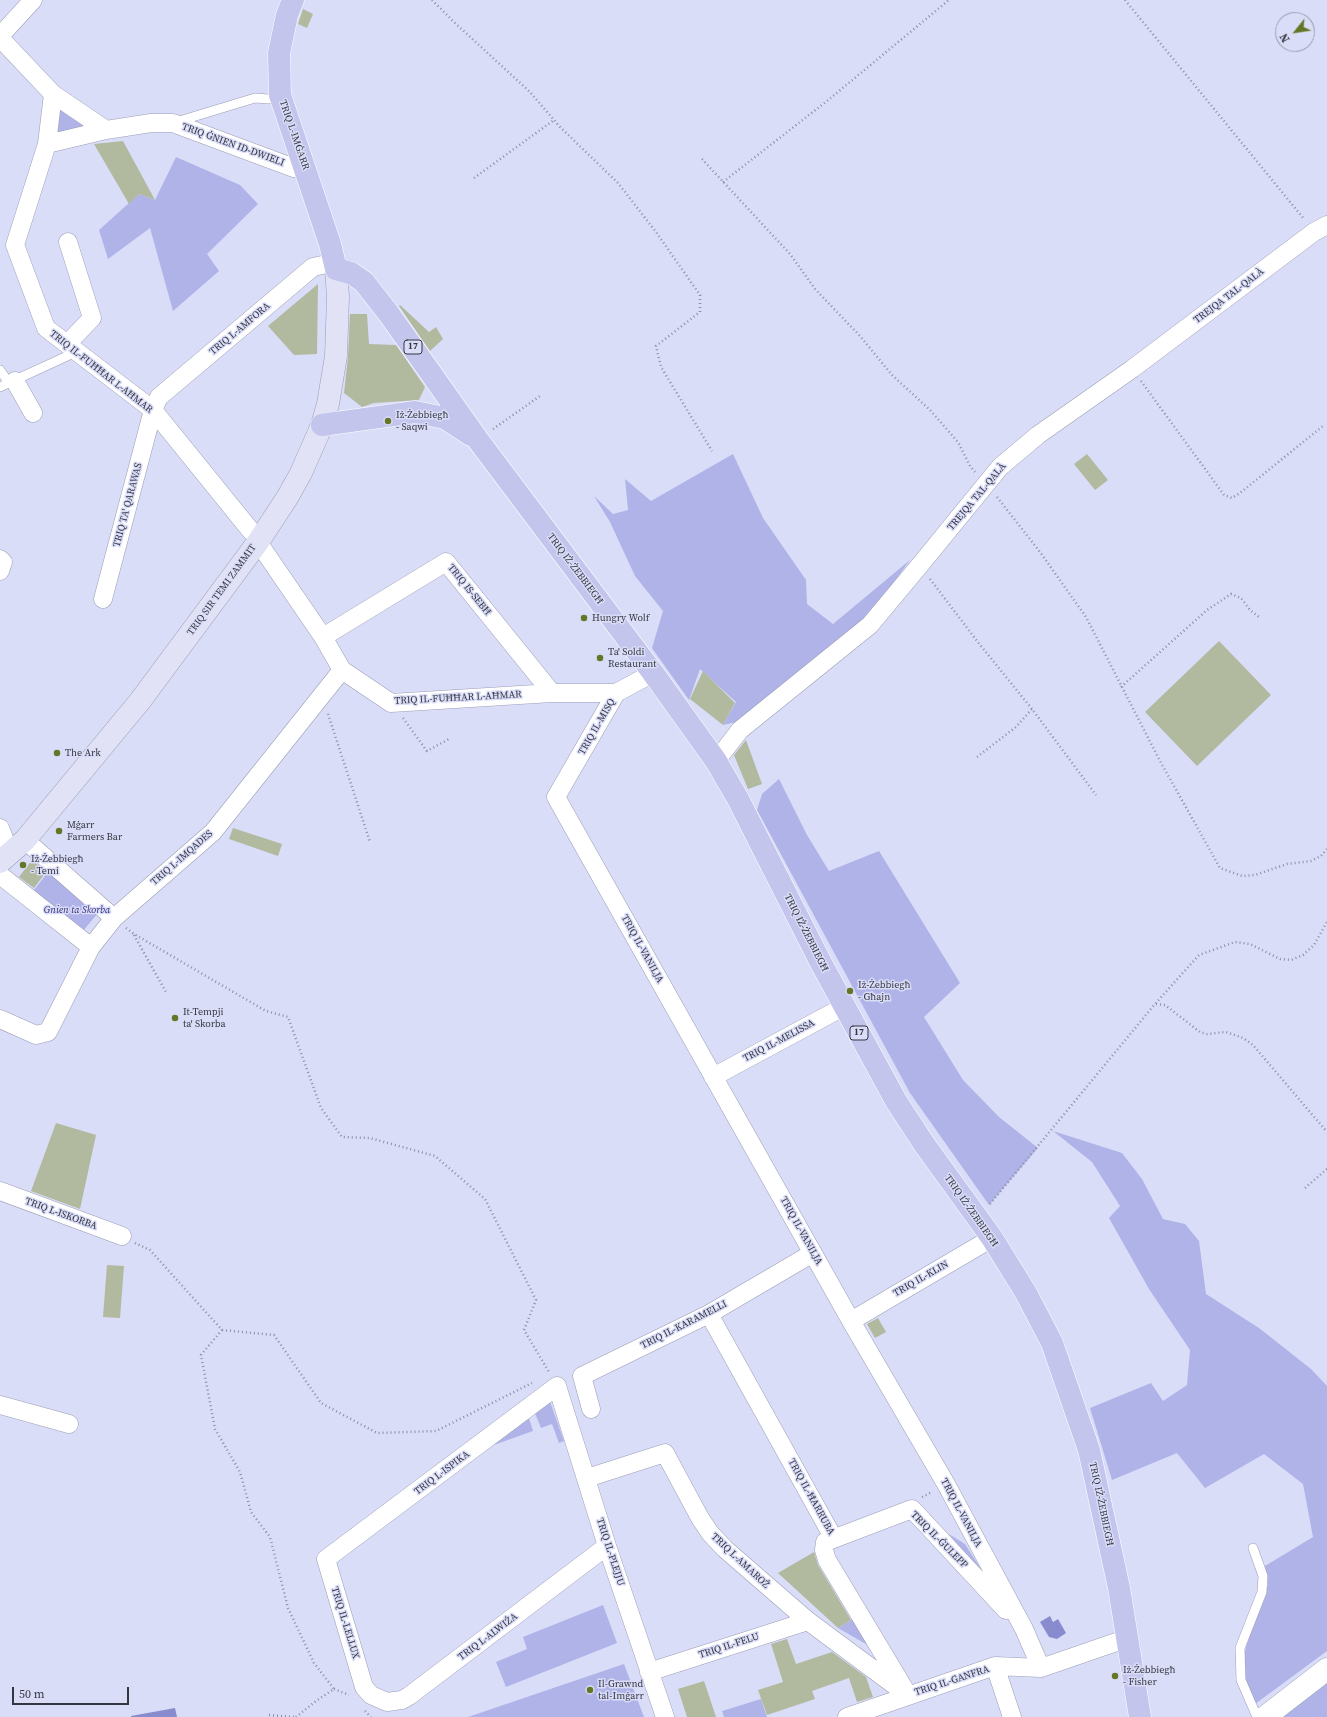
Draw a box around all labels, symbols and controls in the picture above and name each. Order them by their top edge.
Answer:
north arrow [1275,12,1315,52]
text: N [1277,31,1294,45]
street label: TRIQ L-IMĠARR [276,98,312,172]
street label: TRIQ ĠNIEN ID-DWIELI [180,121,286,169]
street label: TREJQA TAL-QALÀ [1192,266,1266,326]
street label: TRIQ L-AMFORA [207,300,273,358]
street label: TRIQ IL-FUĦĦAR L-AĦMAR [47,328,155,416]
road number: 17 [404,340,422,354]
place label: Iż-Żebbiegħ - Saqwi [396,409,448,432]
marker: Iż-Żebbiegħ - Saqwi [383,416,393,426]
street label: TREJQA TAL-QALÀ [945,461,1009,533]
street label: TRIQ TA' QARAWAS [111,462,145,548]
street label: TRIQ IŻ-ŻEBBIEGĦ [544,531,606,607]
street label: TRIQ SIR TEMI ZAMMIT [185,542,259,638]
street label: TRIQ IS-SEBĦ [445,562,493,618]
place label: Hungry Wolf [592,612,649,624]
marker: Hungry Wolf [579,613,589,623]
place label: Ta' Soldi Restaurant [608,646,656,670]
marker: Ta' Soldi Restaurant [595,653,605,663]
street label: TRIQ IL-FUĦĦAR L-AĦMAR [394,689,522,707]
street label: TRIQ IL-MISQ [576,697,618,757]
place label: The Ark [65,747,101,759]
marker: The Ark [52,748,62,758]
place label: Mġarr Farmers Bar [67,819,122,842]
marker: Mġarr Farmers Bar [54,826,64,836]
street label: TRIQ L-IMQADES [149,828,215,888]
place label: Iż-Żebbiegħ - Temi [31,853,83,876]
marker: Iż-Żebbiegħ - Temi [18,860,28,870]
street label: TRIQ IŻ-ŻEBBIEGĦ [781,892,831,974]
park label: Gnien ta Skorba [44,904,110,916]
street label: TRIQ IL-VANILJA [618,913,666,985]
place label: Iż-Żebbiegħ - Għajn [858,979,910,1002]
marker: Iż-Żebbiegħ - Għajn [845,986,855,996]
place label: It-Tempji ta' Skorba [183,1006,226,1030]
marker: It-Tempji ta' Skorba [170,1013,180,1023]
street label: TRIQ IL-MELISSA [741,1017,817,1065]
road number: 17 [850,1026,868,1040]
street label: TRIQ IŻ-ŻEBBIEGĦ [942,1172,1000,1250]
street label: TRIQ L-ISKORBA [23,1195,99,1233]
street label: TRIQ IL-VANILJA [777,1195,825,1267]
street label: TRIQ IL-KLIN [891,1258,951,1300]
street label: TRIQ IL-KARAMELLI [639,1298,729,1352]
street label: TRIQ L-ISPIKA [412,1448,472,1498]
street label: TRIQ IL-ĦARRUBA [785,1457,837,1537]
street label: TRIQ IŻ-ŻEBBIEGĦ [1086,1461,1116,1547]
street label: TRIQ IL-VANILJA [938,1477,984,1549]
street label: TRIQ IL-ĠULEPP [908,1509,970,1571]
street label: TRIQ IL-PLEJJU [593,1517,627,1587]
street label: TRIQ L-AMAROŻ [708,1531,772,1591]
street label: TRIQ IL-LELLUX [328,1585,362,1661]
street label: TRIQ L-ALWIŻA [456,1611,520,1663]
street label: TRIQ IL-FELU [697,1631,761,1661]
street label: TRIQ IL-GANFRA [913,1663,991,1699]
place label: Iż-Żebbiegħ - Fisher [1123,1664,1175,1688]
marker: Iż-Żebbiegħ - Fisher [1110,1671,1120,1681]
place label: Il-Grawnd tal-Imġarr [598,1678,644,1702]
scale bar [14,1679,131,1705]
marker: Il-Grawnd tal-Imġarr [585,1685,595,1695]
text: 50 m [19,1686,45,1702]

